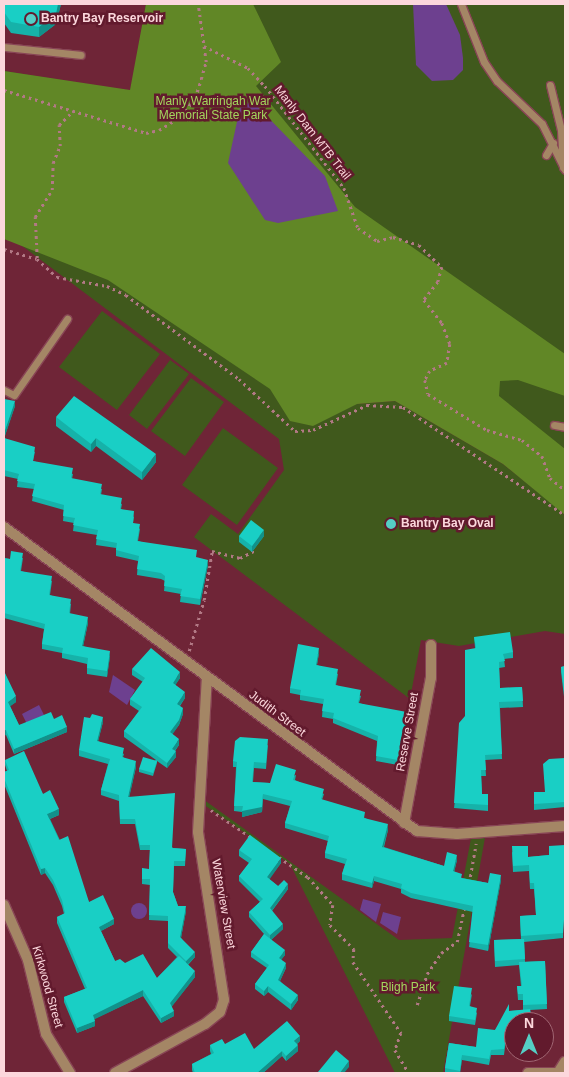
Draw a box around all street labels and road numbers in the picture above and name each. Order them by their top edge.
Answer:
street label: Manly Dam MTB Trail [271,83,353,183]
street label: Judith Street [246,688,308,740]
street label: Reserve Street [394,691,422,773]
street label: Waterview Street [208,858,238,950]
street label: Kirkwood Street [28,944,66,1030]

